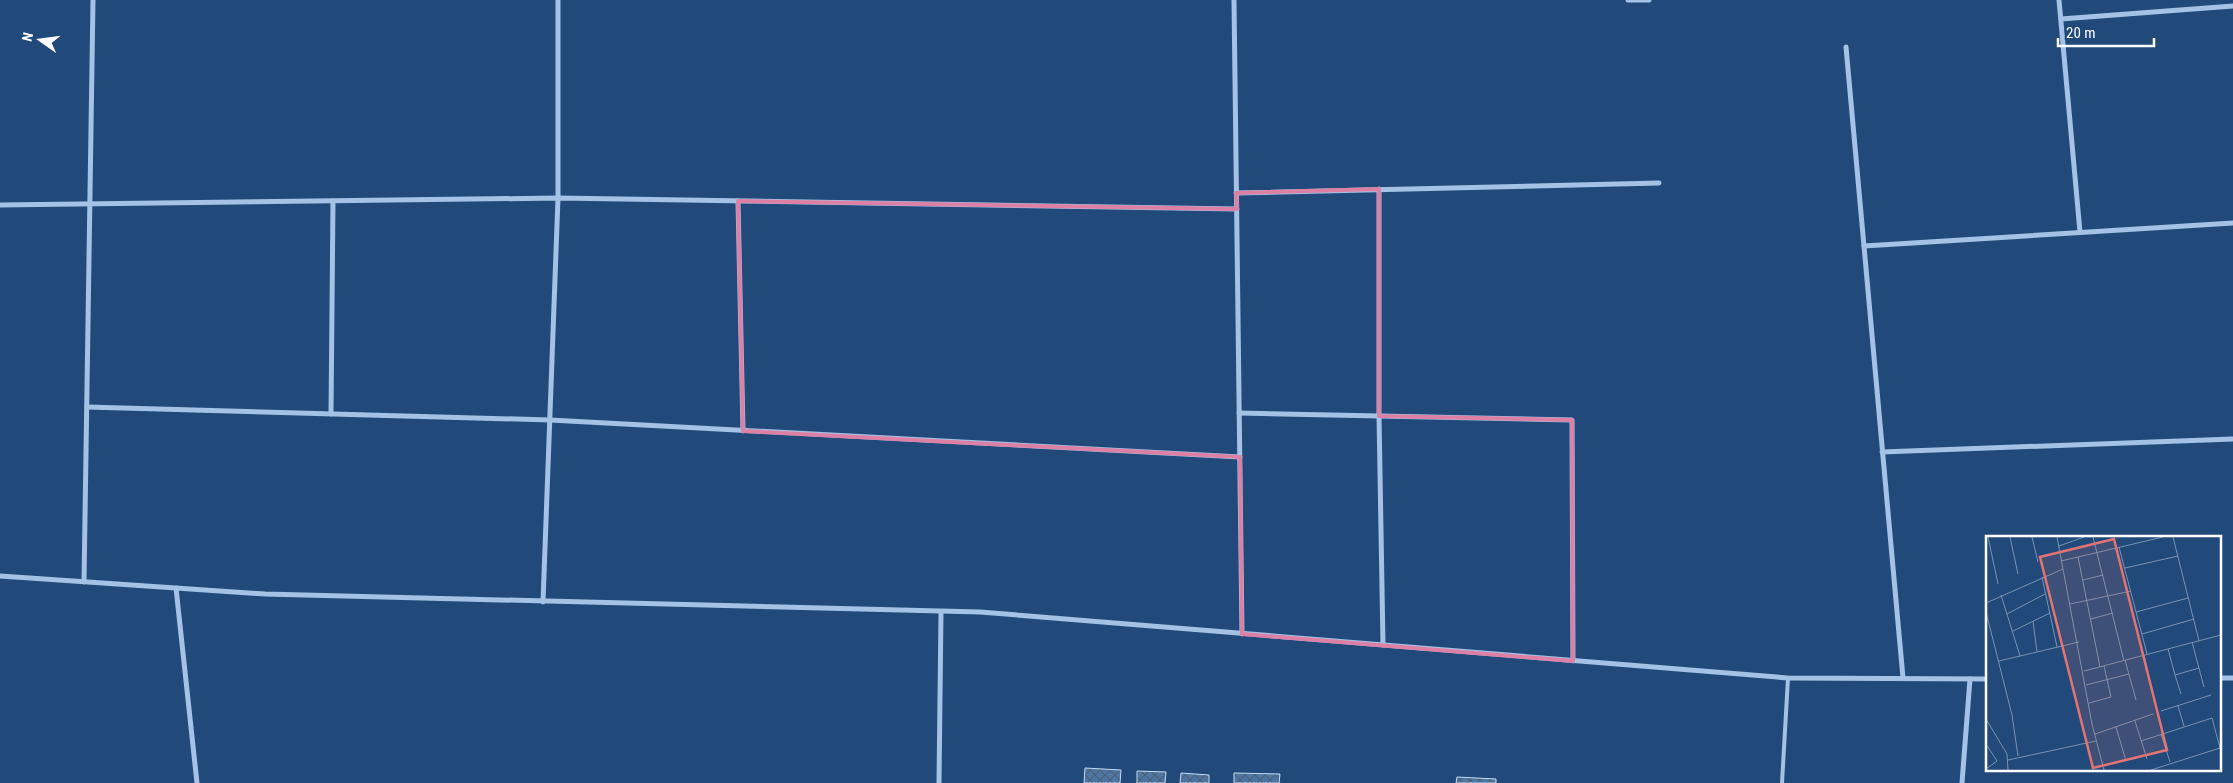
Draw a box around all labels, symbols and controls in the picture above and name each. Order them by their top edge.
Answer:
north arrow [15,15,65,65]
scale bar [2058,15,2154,47]
text: 20 m [2066,24,2096,42]
text: N [19,31,36,43]
inset map [1986,536,2220,770]

